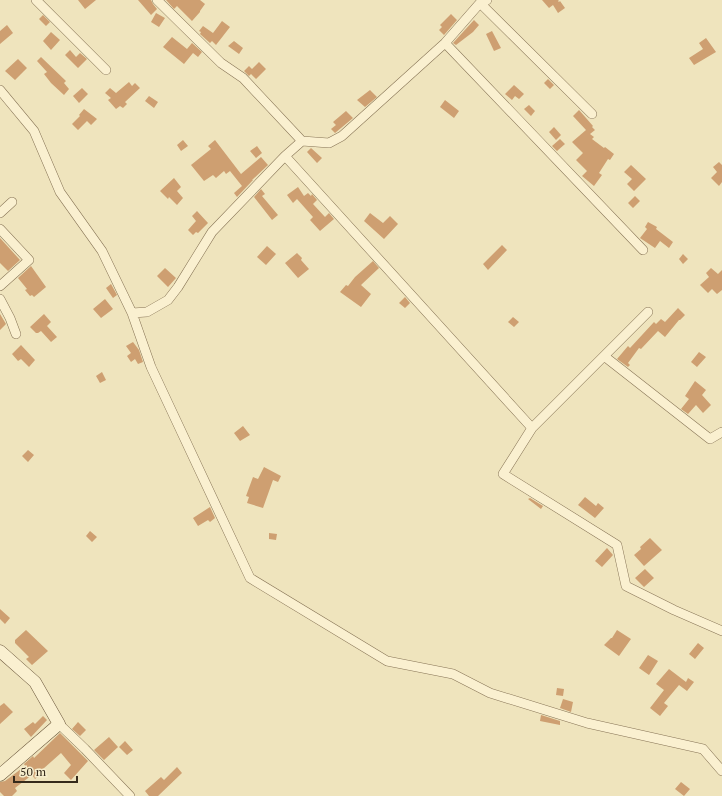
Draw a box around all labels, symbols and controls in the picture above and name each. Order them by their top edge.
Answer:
scale bar [14,758,77,784]
text: 50 m [20,764,47,779]

